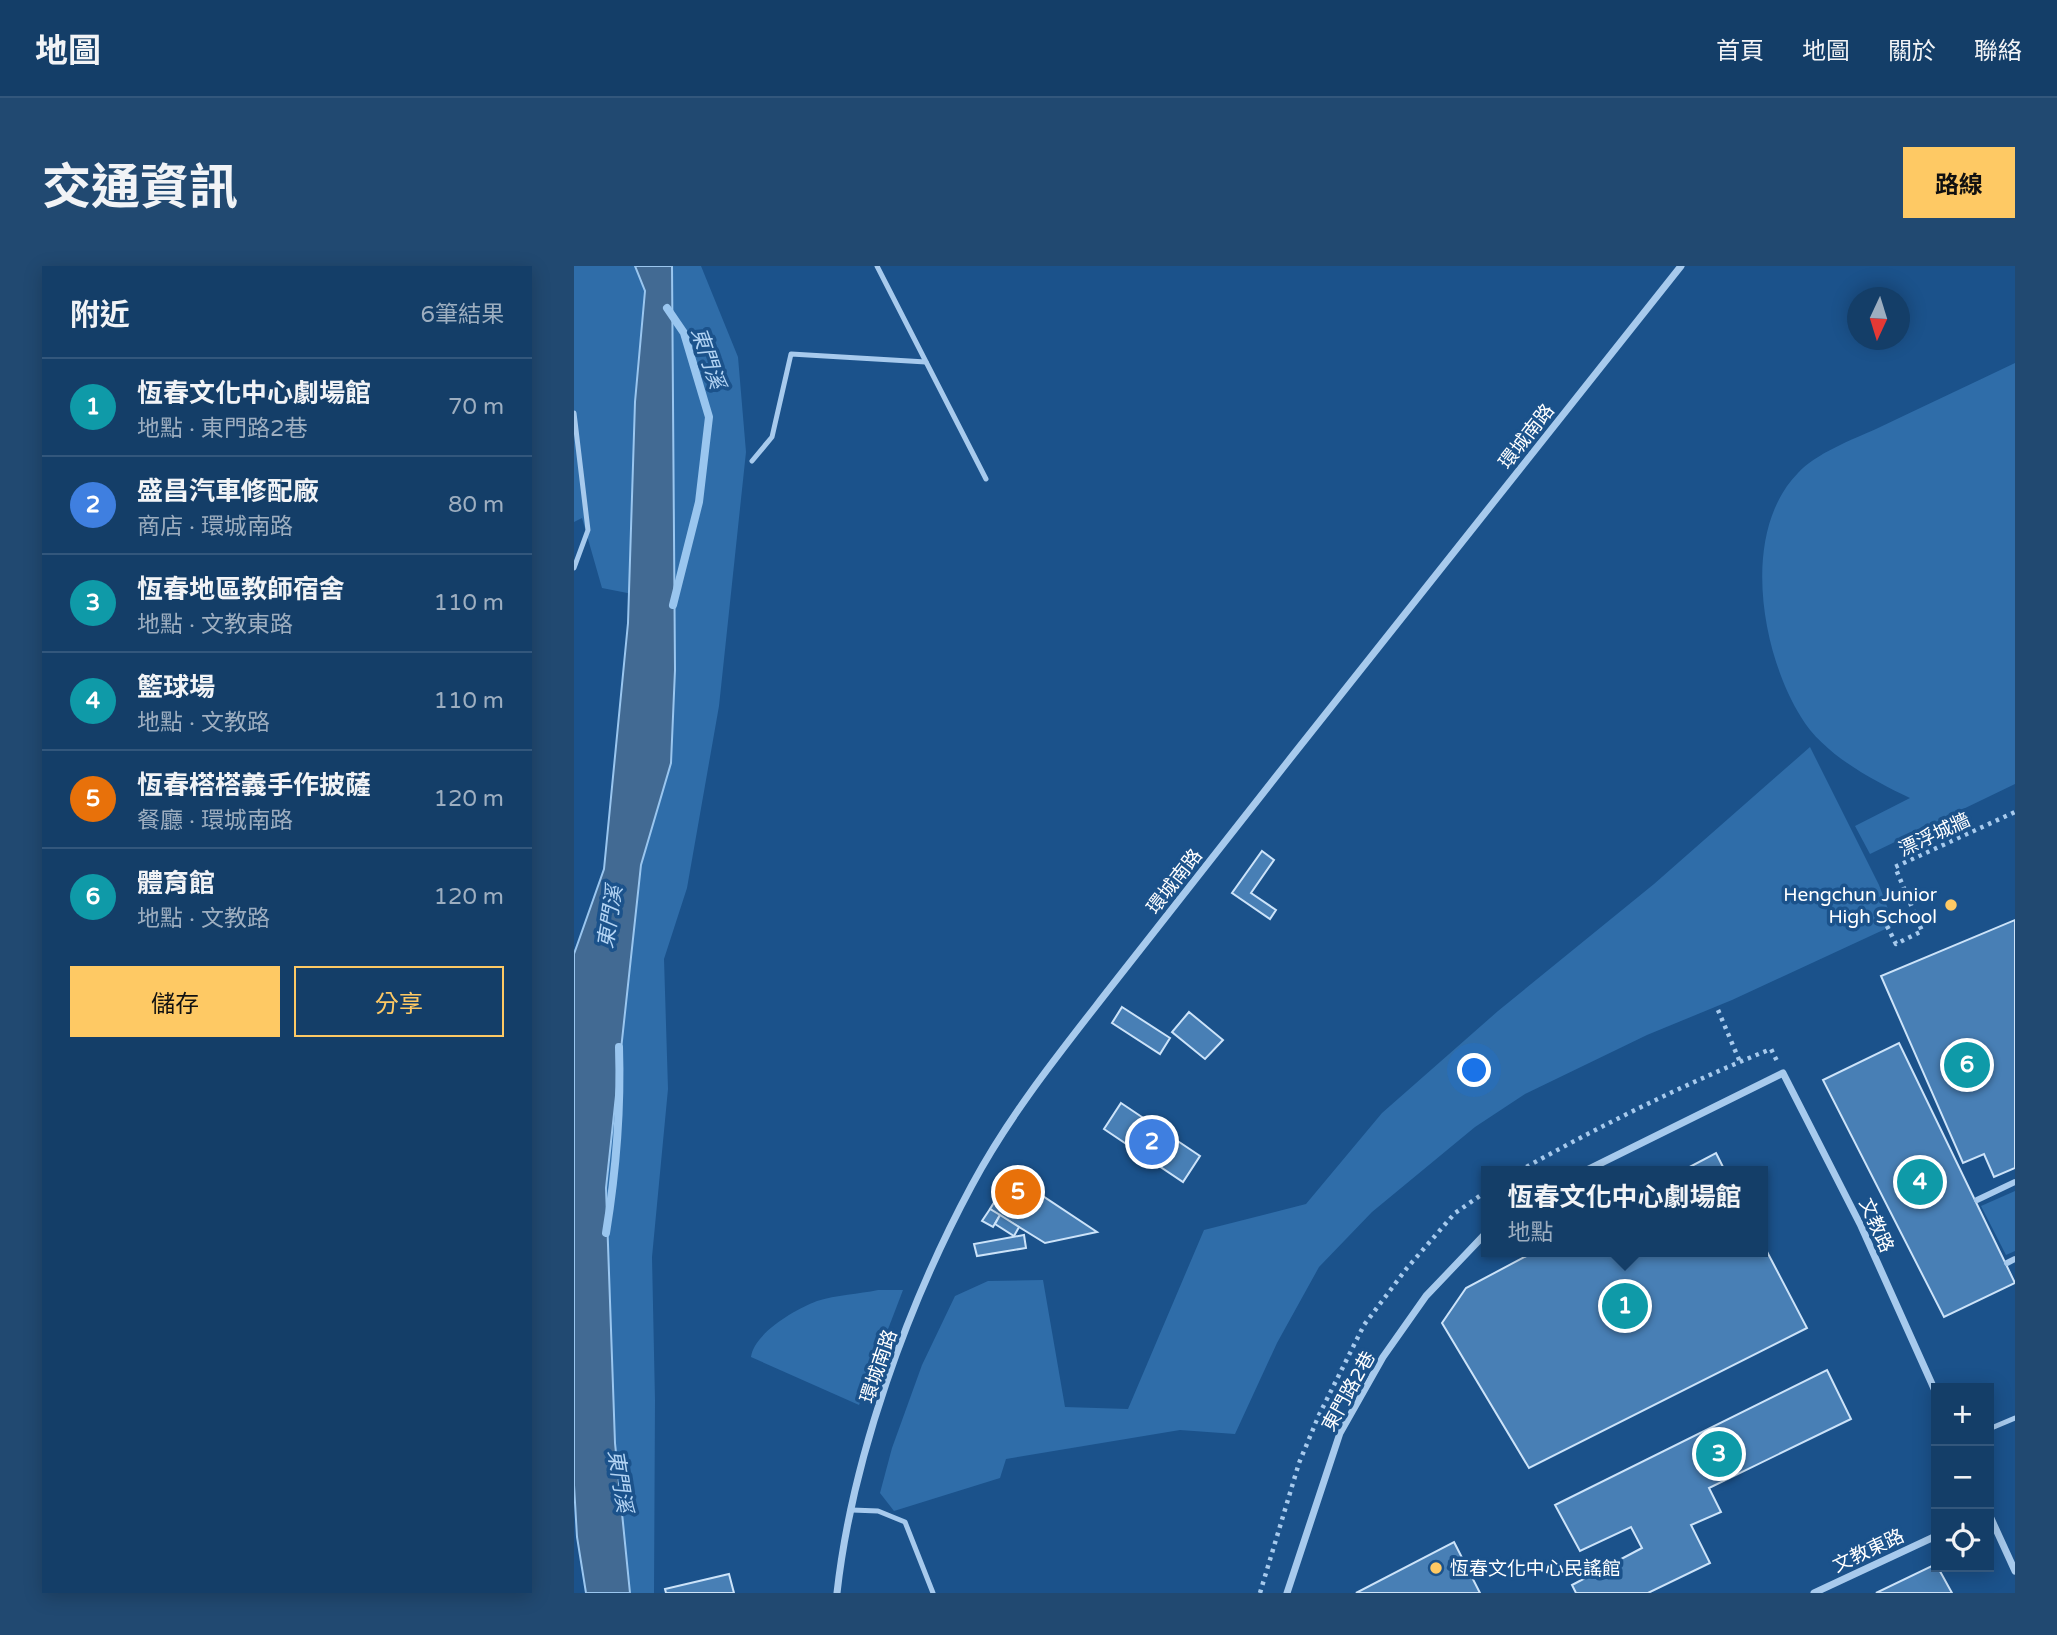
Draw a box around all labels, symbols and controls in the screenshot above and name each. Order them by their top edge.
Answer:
text: 地圖 [35,32,101,71]
text: 首頁 [1716,37,1764,66]
text: 地圖 [1802,37,1850,66]
text: 關於 [1888,37,1936,66]
text: 聯絡 [1974,37,2022,66]
button: 路線 [1903,147,2015,218]
text: 交通資訊 [42,159,238,218]
north arrow [1847,287,1910,350]
text: 附近 [70,297,130,334]
text: 6筆結果 [421,301,504,329]
water label: 東門溪 [685,324,731,395]
text: 恆春文化中心劇場館 [137,378,371,409]
text: 1 [86,393,100,421]
text: 70 m [448,393,504,421]
street label: 環城南路 [1495,400,1559,473]
text: 地點 · 東門路2巷 [137,415,307,443]
text: 盛昌汽車修配廠 [137,476,319,507]
text: 2 [86,491,100,519]
text: 80 m [448,491,504,519]
text: 商店 · 環城南路 [137,513,293,541]
text: 恆春地區教師宿舍 [137,574,345,605]
text: 3 [86,589,100,617]
text: 110 m [434,589,504,617]
text: 地點 · 文教東路 [137,611,293,639]
text: 籃球場 [137,672,215,703]
text: 4 [86,687,100,715]
text: 110 m [434,687,504,715]
text: 地點 · 文教路 [137,709,270,737]
text: 恆春榙榙義手作披薩 [137,770,371,801]
text: 5 [86,785,100,813]
text: 120 m [434,785,504,813]
text: 餐廳 · 環城南路 [137,807,293,835]
street label: 漂浮城牆 [1895,809,1974,861]
street label: 環城南路 [1143,845,1207,918]
text: 體育館 [137,868,215,899]
water label: 東門溪 [593,881,628,950]
text: 6 [86,883,100,911]
text: 120 m [434,883,504,911]
place label: Hengchun Junior High School [1783,884,1938,928]
marker: Hengchun Junior High School [1943,897,1959,913]
text: 地點 · 文教路 [137,905,270,933]
button: 儲存 [70,966,280,1037]
button: 分享 [294,966,504,1037]
pin: 6 [1944,1039,1990,1091]
your location [1457,1053,1491,1087]
pin: 2 [1129,1116,1175,1168]
pin: 4 [1897,1156,1943,1208]
pin: 5 [995,1166,1041,1218]
popup [1481,1166,1768,1257]
text: 恆春文化中心劇場館 [1507,1182,1742,1213]
street label: 文教路 [1854,1195,1898,1256]
text: 地點 [1507,1219,1553,1247]
pin: 1 [1602,1280,1648,1332]
street label: 環城南路 [856,1327,902,1406]
street label: 東門路2巷 [1318,1348,1380,1435]
map controls [1931,1383,1994,1572]
button: + [1931,1383,1994,1446]
pin: 3 [1696,1428,1742,1480]
button: − [1931,1446,1994,1509]
water label: 東門溪 [602,1448,637,1517]
button: locate [1931,1509,1994,1572]
street label: 文教東路 [1829,1525,1908,1577]
place label: 恆春文化中心民謠館 [1450,1558,1621,1580]
marker: 恆春文化中心民謠館 [1428,1560,1444,1576]

